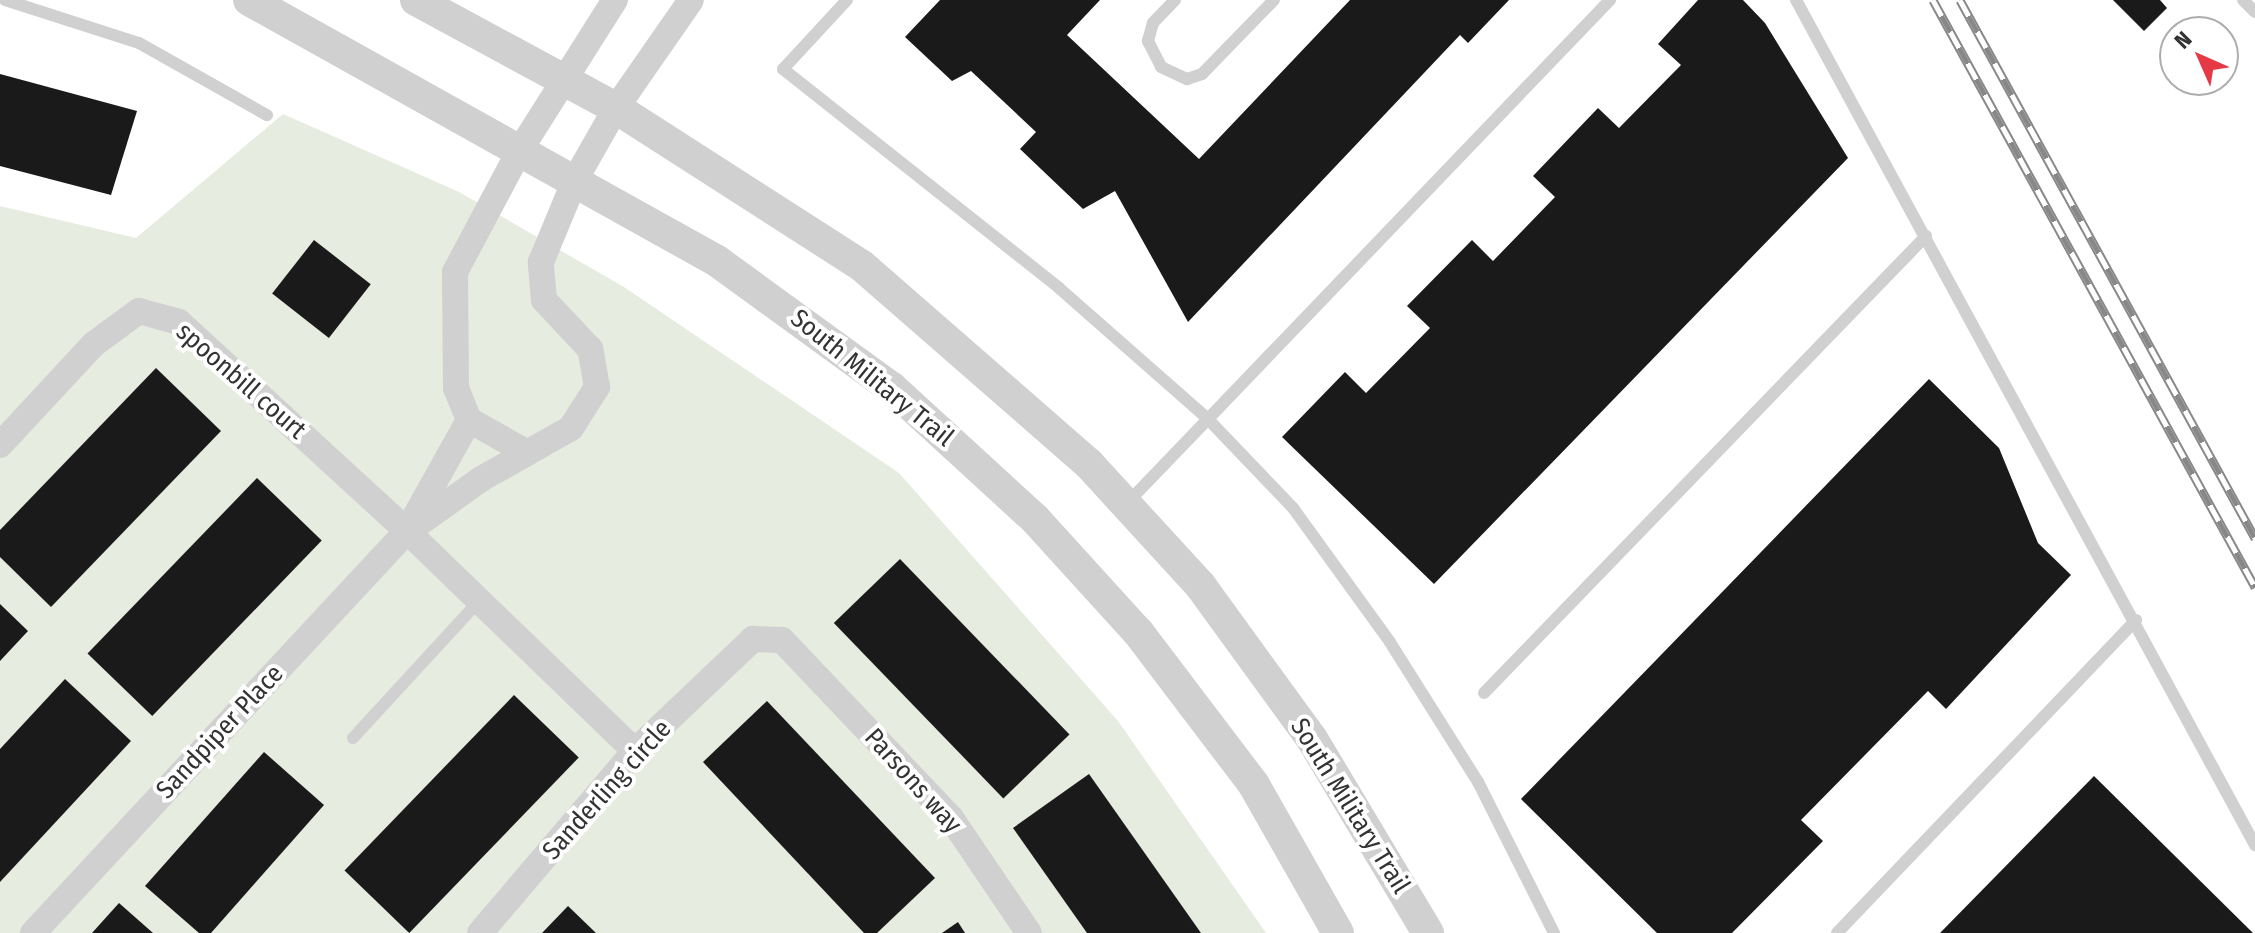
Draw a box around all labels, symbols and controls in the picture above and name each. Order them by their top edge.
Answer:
north arrow [2159,16,2239,96]
text: N [2169,26,2197,54]
street label: South Military Trail [784,303,960,453]
street label: spoonbill court [170,316,312,446]
street label: Sandpiper Place [150,659,290,805]
street label: South Military Trail [1284,713,1416,899]
street label: Sanderling circle [536,714,678,866]
street label: Parsons way [858,722,968,840]

